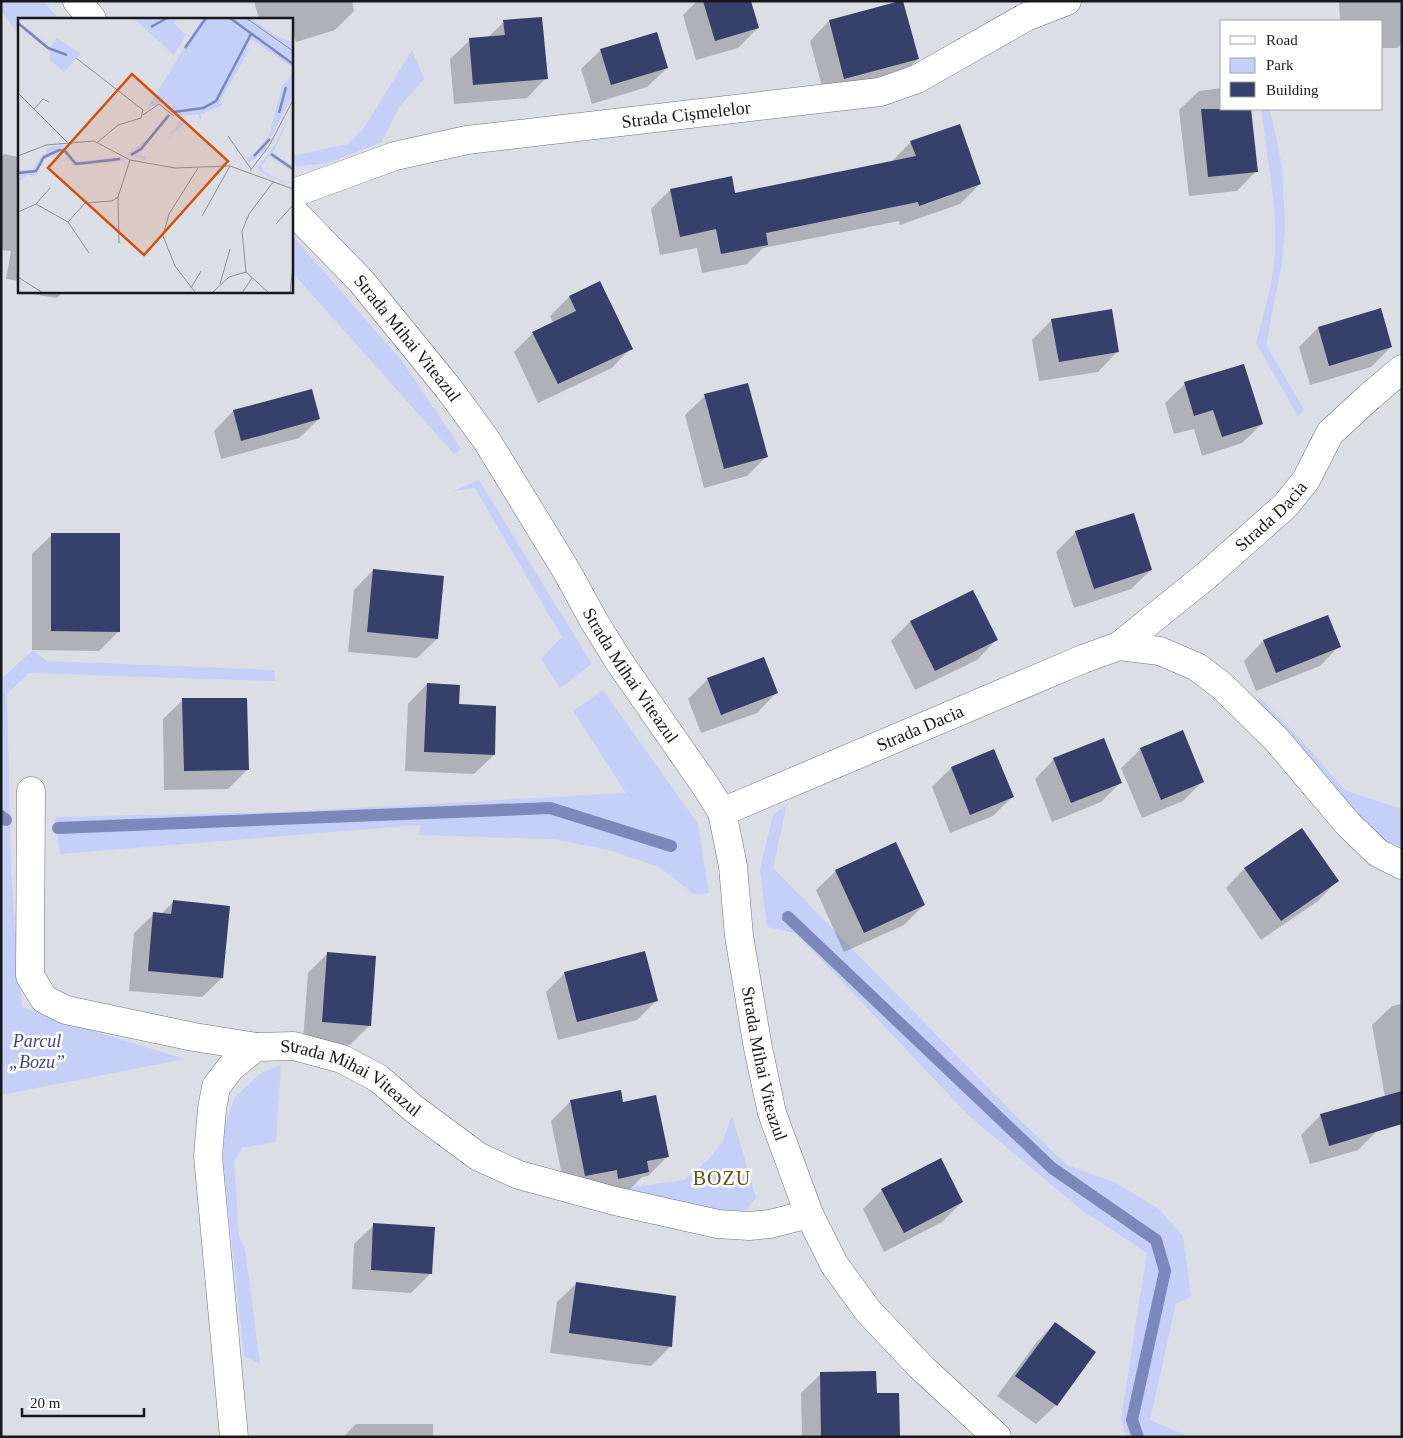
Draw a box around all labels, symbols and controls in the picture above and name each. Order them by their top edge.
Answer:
inset map [18,18,292,292]
legend [1220,20,1383,110]
text: Road [1266,32,1298,48]
text: Park [1266,57,1294,73]
text: Building [1266,82,1319,98]
street label: Strada Cișmelelor [621,97,752,132]
street label: Strada Mihai Viteazul [350,270,465,406]
street label: Strada Dacia [1231,477,1311,556]
street label: Strada Mihai Viteazul [579,604,682,747]
street label: Strada Dacia [873,701,966,755]
street label: Strada Mihai Viteazul [738,985,791,1144]
park label: Parcul „Bozu” [9,1031,65,1072]
street label: Strada Mihai Viteazul [280,1036,425,1121]
district label: BOZU [693,1167,751,1189]
scale bar [22,1386,145,1418]
text: 20 m [30,1395,61,1411]

